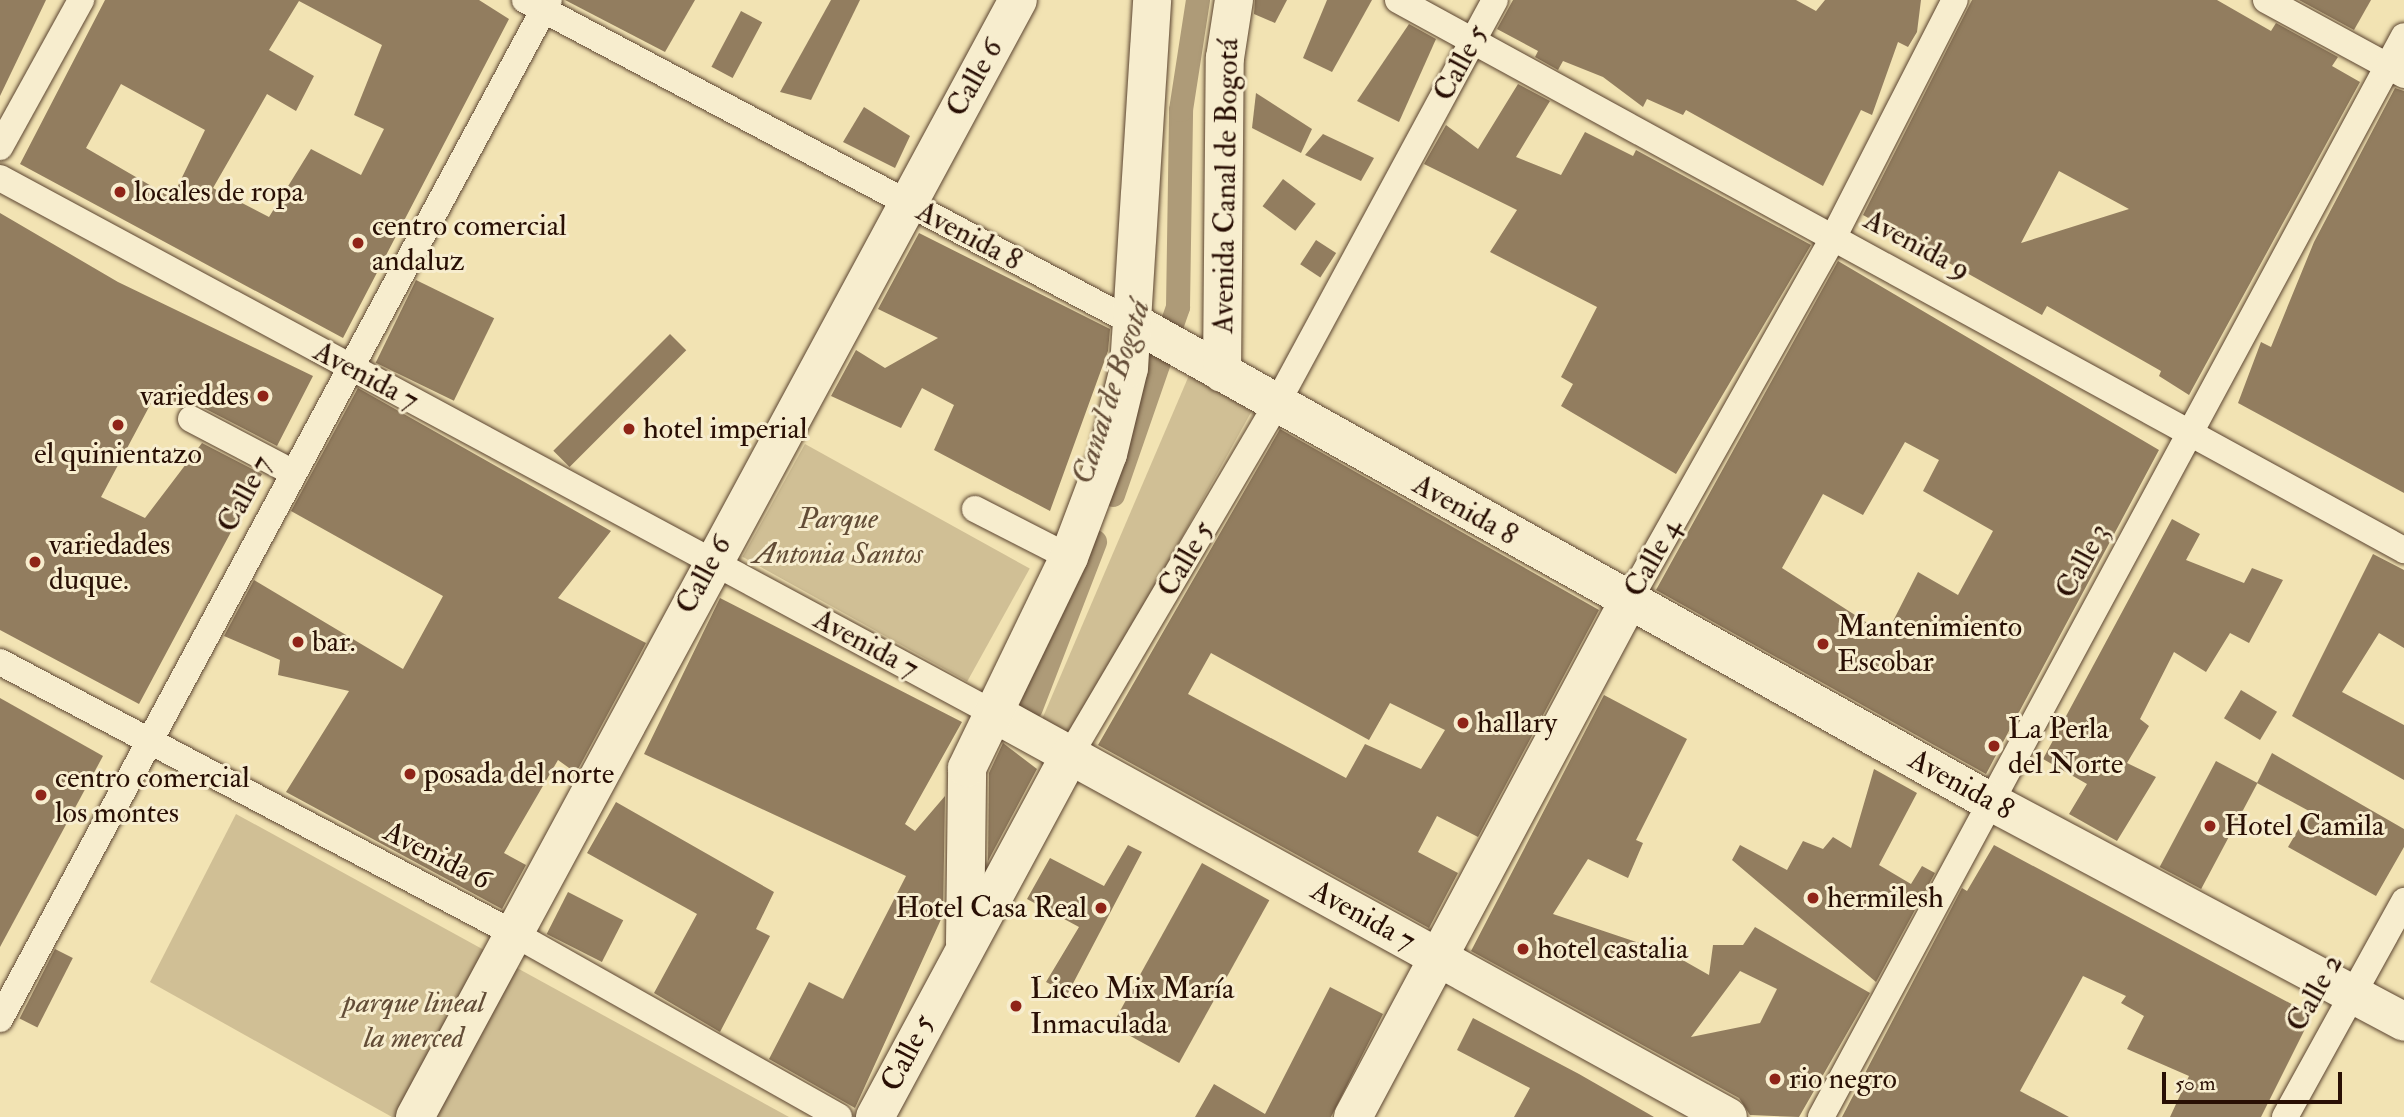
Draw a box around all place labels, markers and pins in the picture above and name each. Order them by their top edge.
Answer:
place label: locales de ropa [134,174,304,210]
marker: locales de ropa [112,184,128,200]
place label: centro comercial andaluz [372,208,567,278]
marker: centro comercial andaluz [350,235,366,251]
place label: varieddes [140,378,249,414]
marker: varieddes [255,388,271,404]
place label: hotel imperial [643,411,808,447]
marker: el quinientazo [110,417,126,433]
marker: hotel imperial [621,421,637,437]
place label: el quinientazo [34,436,202,472]
place label: variedades duque. [49,527,170,598]
marker: variedades duque. [27,554,43,570]
place label: Mantenimiento Escobar [1837,609,2022,680]
place label: bar. [312,624,356,660]
marker: bar. [290,634,306,650]
marker: Mantenimiento Escobar [1815,636,1831,652]
place label: hallary [1477,705,1557,741]
place label: La Perla del Norte [2008,711,2123,782]
marker: hallary [1455,715,1471,731]
marker: La Perla del Norte [1986,738,2002,754]
place label: posada del norte [424,756,614,792]
place label: centro comercial los montes [55,760,250,830]
marker: posada del norte [402,766,418,782]
marker: centro comercial los montes [33,787,49,803]
place label: Hotel Camila [2224,808,2384,844]
marker: Hotel Camila [2202,818,2218,834]
place label: hermilesh [1827,880,1944,916]
place label: Hotel Casa Real [895,890,1087,926]
marker: hermilesh [1805,890,1821,906]
marker: Hotel Casa Real [1093,900,1109,916]
place label: hotel castalia [1537,931,1688,967]
marker: hotel castalia [1515,941,1531,957]
place label: Liceo Mix María Inmaculada [1030,971,1234,1042]
marker: Liceo Mix María Inmaculada [1008,998,1024,1014]
place label: rio negro [1789,1061,1897,1097]
marker: rio negro [1767,1071,1783,1087]

